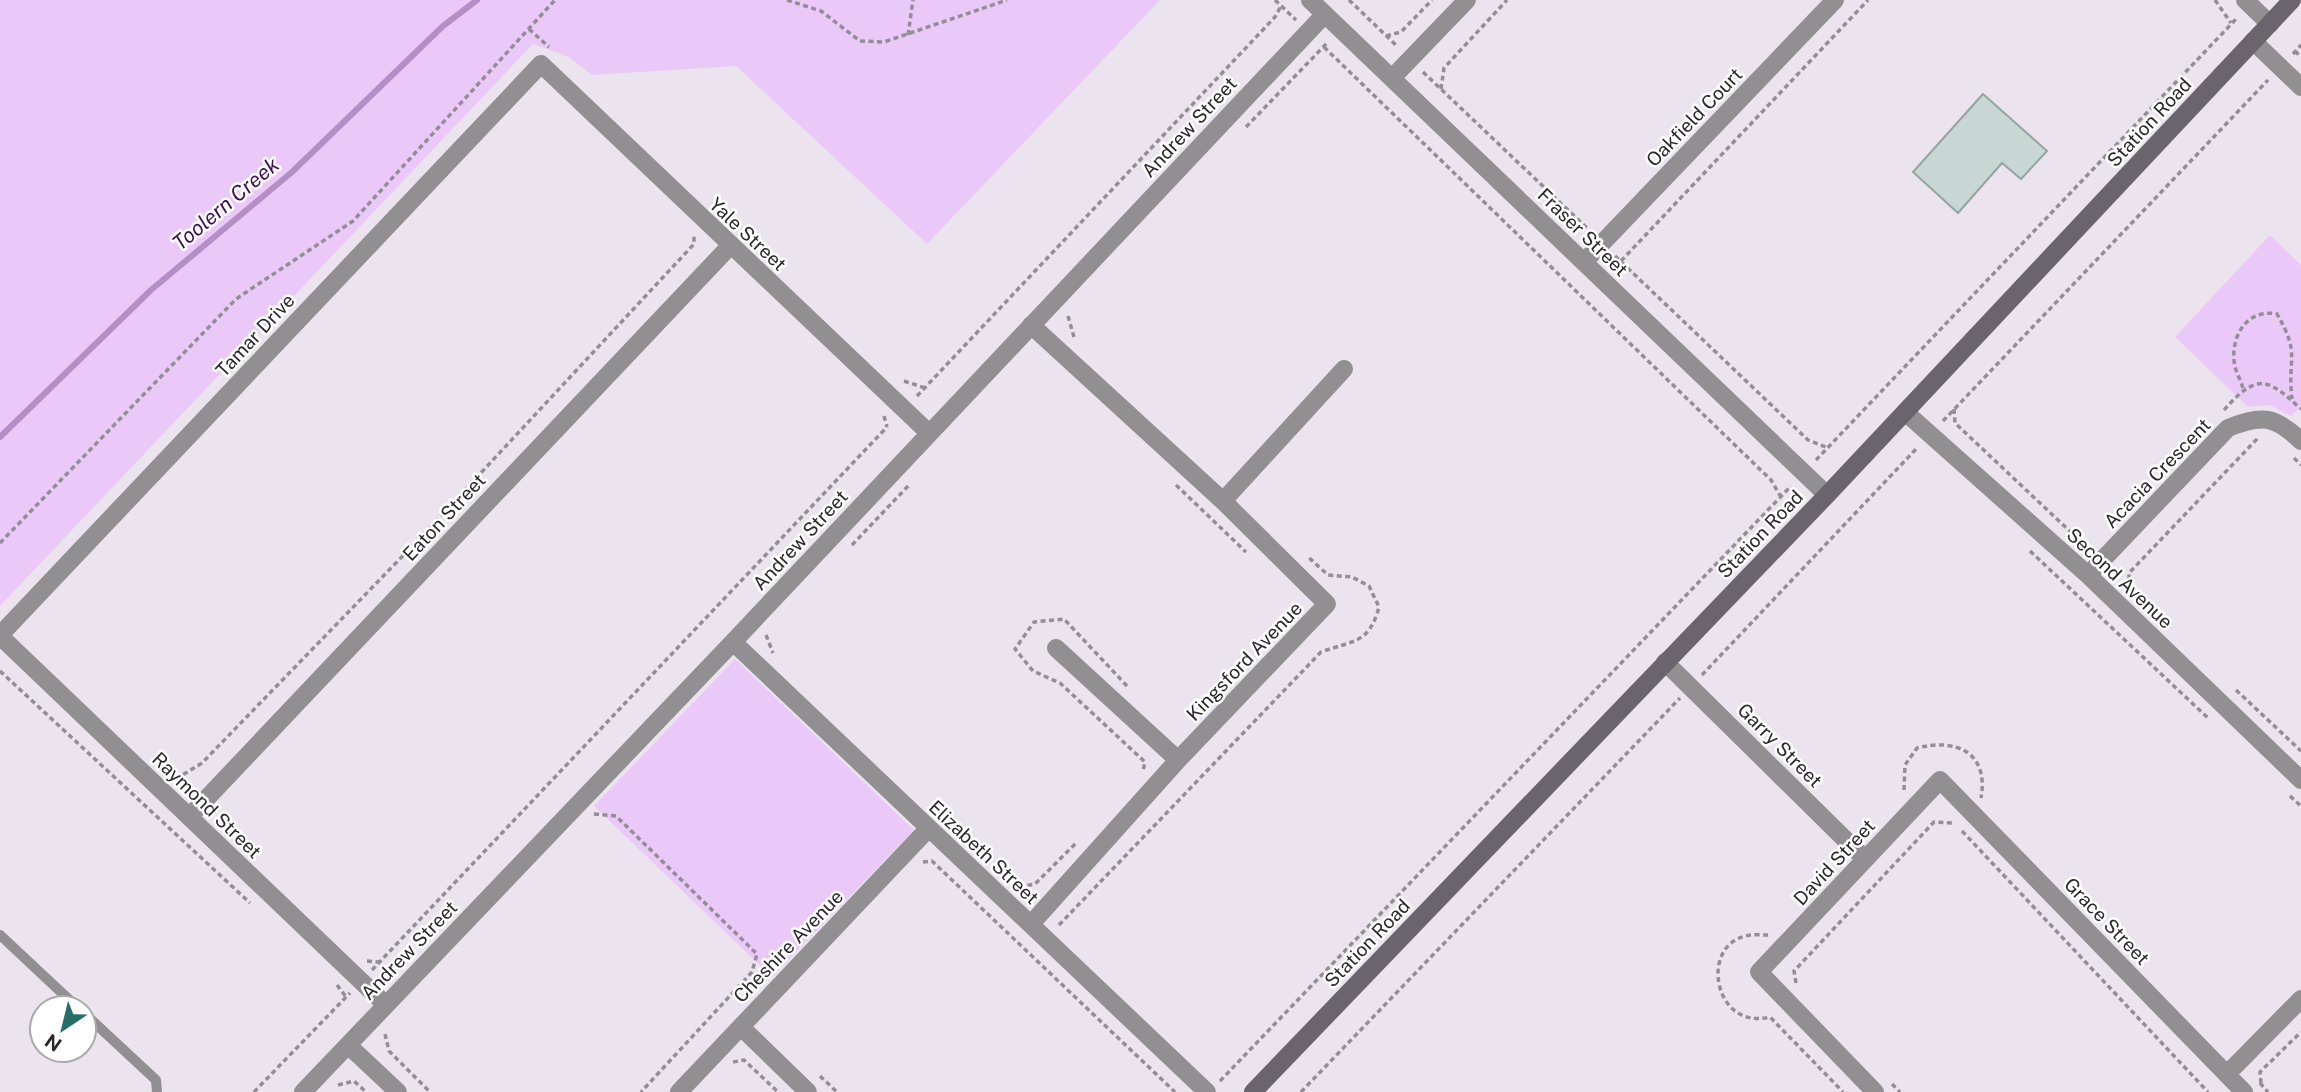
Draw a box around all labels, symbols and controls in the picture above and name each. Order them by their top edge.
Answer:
street label: Oakfield Court [1642,63,1746,171]
street label: Andrew Street [1137,72,1241,182]
street label: Station Road [2102,73,2196,171]
water label: Toolern Creek [167,151,284,255]
street label: Fraser Street [1533,184,1633,280]
street label: Yale Street [705,193,791,275]
street label: Tamar Drive [211,289,299,381]
street label: Acacia Crescent [2099,414,2215,532]
street label: Eaton Street [398,469,490,565]
street label: Andrew Street [748,485,852,595]
street label: Station Road [1713,486,1807,582]
street label: Second Avenue [2063,523,2177,633]
street label: Kingsford Avenue [1182,597,1306,725]
street label: Garry Street [1733,698,1827,792]
street label: Raymond Street [148,748,266,862]
street label: Elizabeth Street [925,796,1043,908]
street label: David Street [1789,815,1879,909]
street label: Grace Street [2060,873,2154,969]
street label: Cheshire Avenue [729,885,847,1007]
street label: Station Road [1320,895,1414,991]
street label: Andrew Street [356,896,462,1004]
north arrow [28,994,98,1064]
text: N [41,1030,66,1056]

